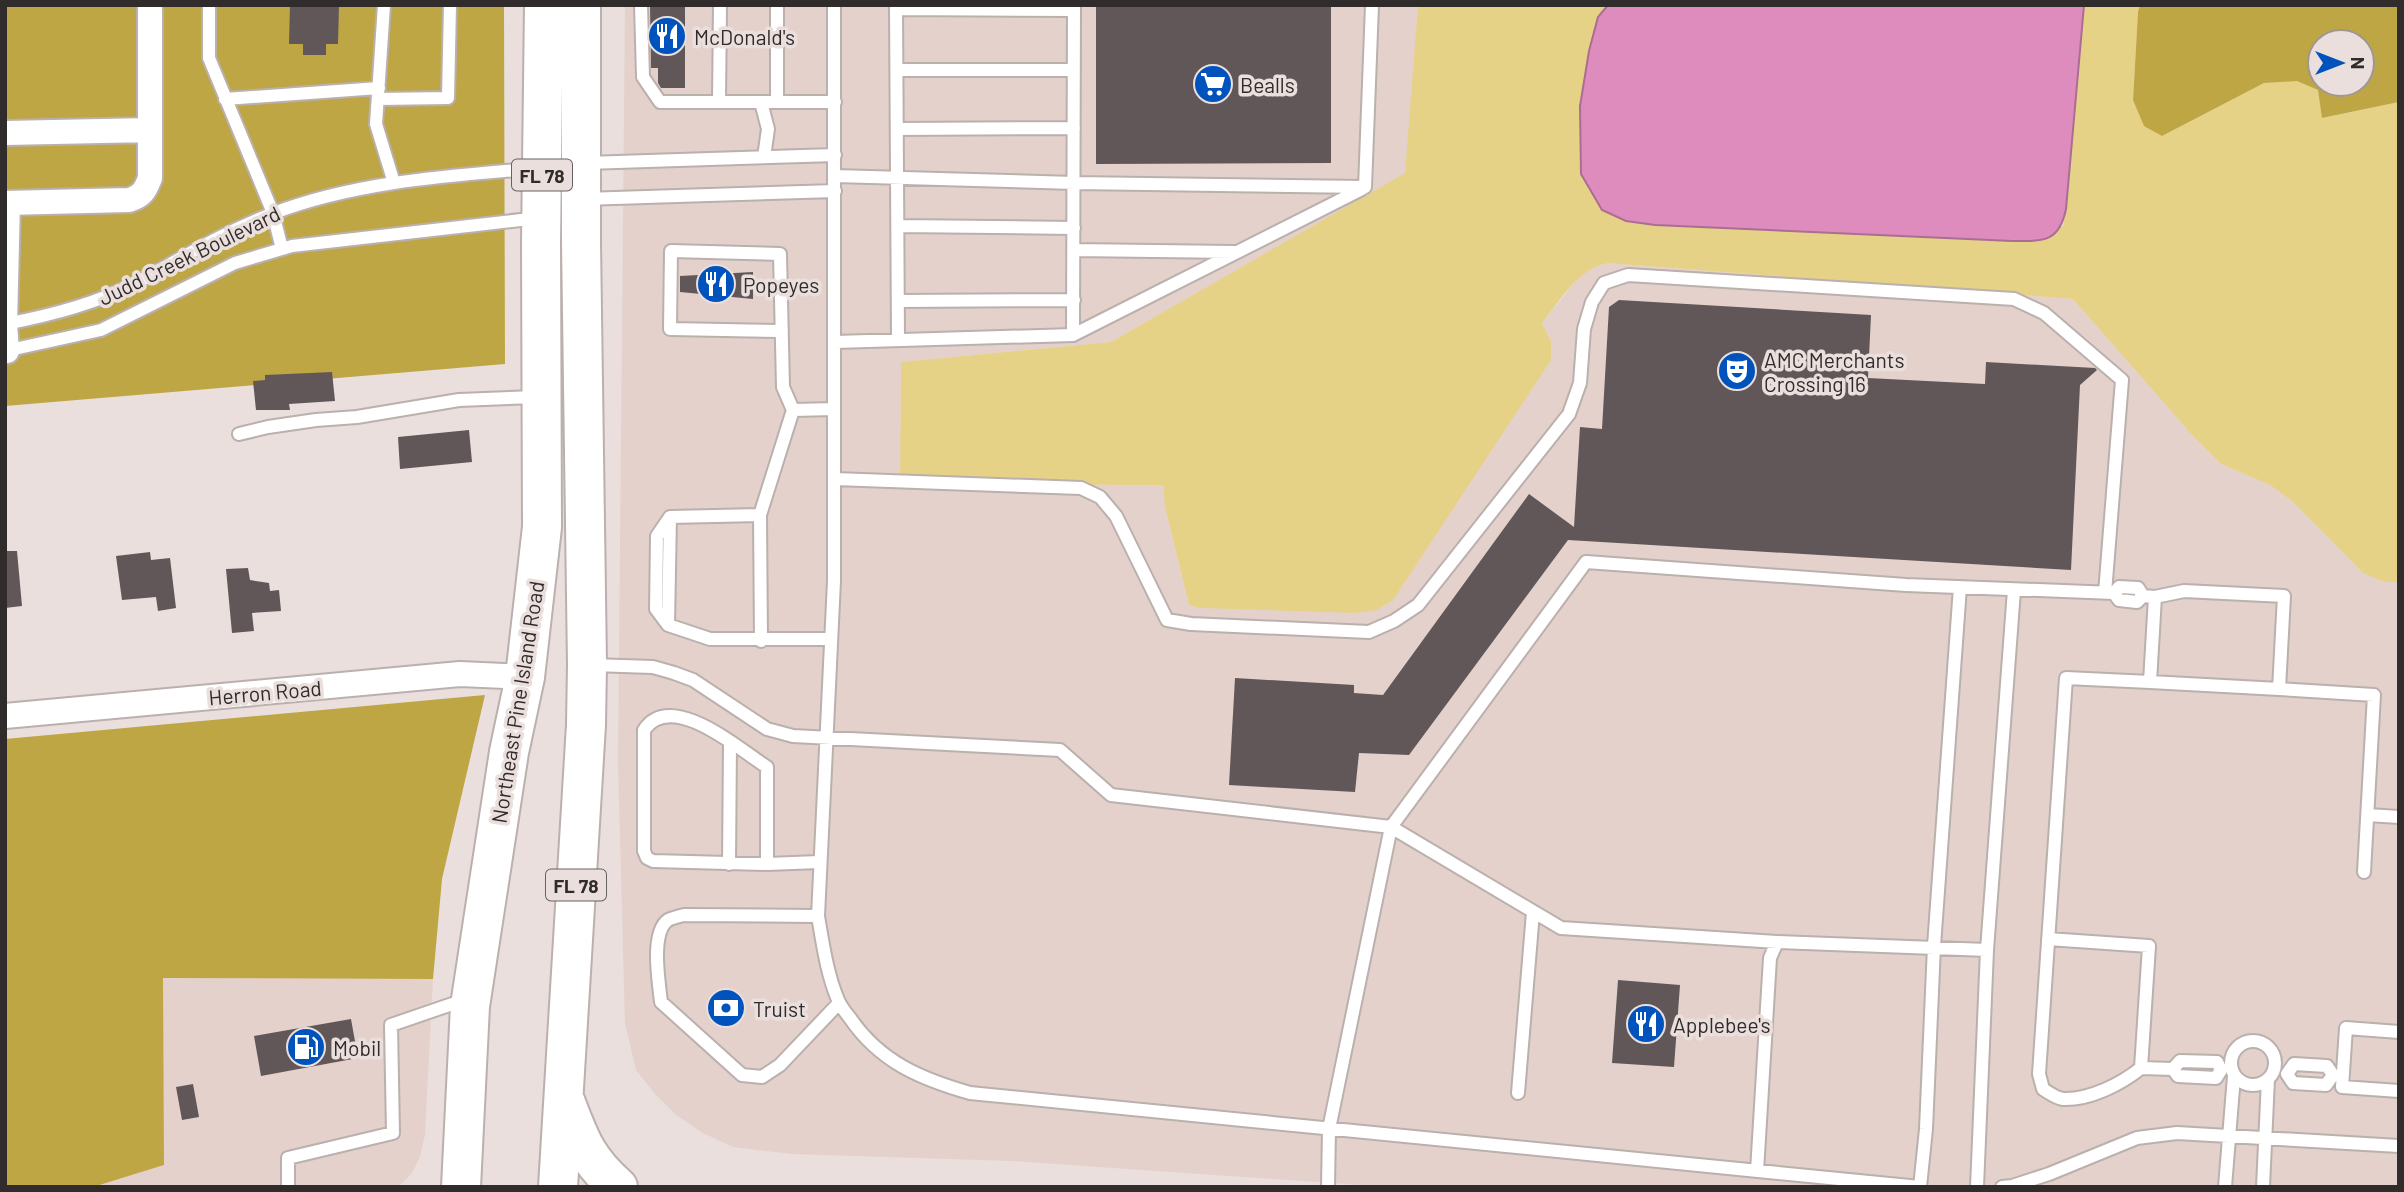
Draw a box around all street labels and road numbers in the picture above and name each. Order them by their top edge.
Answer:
road number: FL 78 [512,160,572,190]
street label: Judd Creek Boulevard [94,200,284,310]
street label: Northeast Pine Island Road [486,579,548,825]
street label: Herron Road [207,675,323,709]
road number: FL 78 [546,870,606,900]

